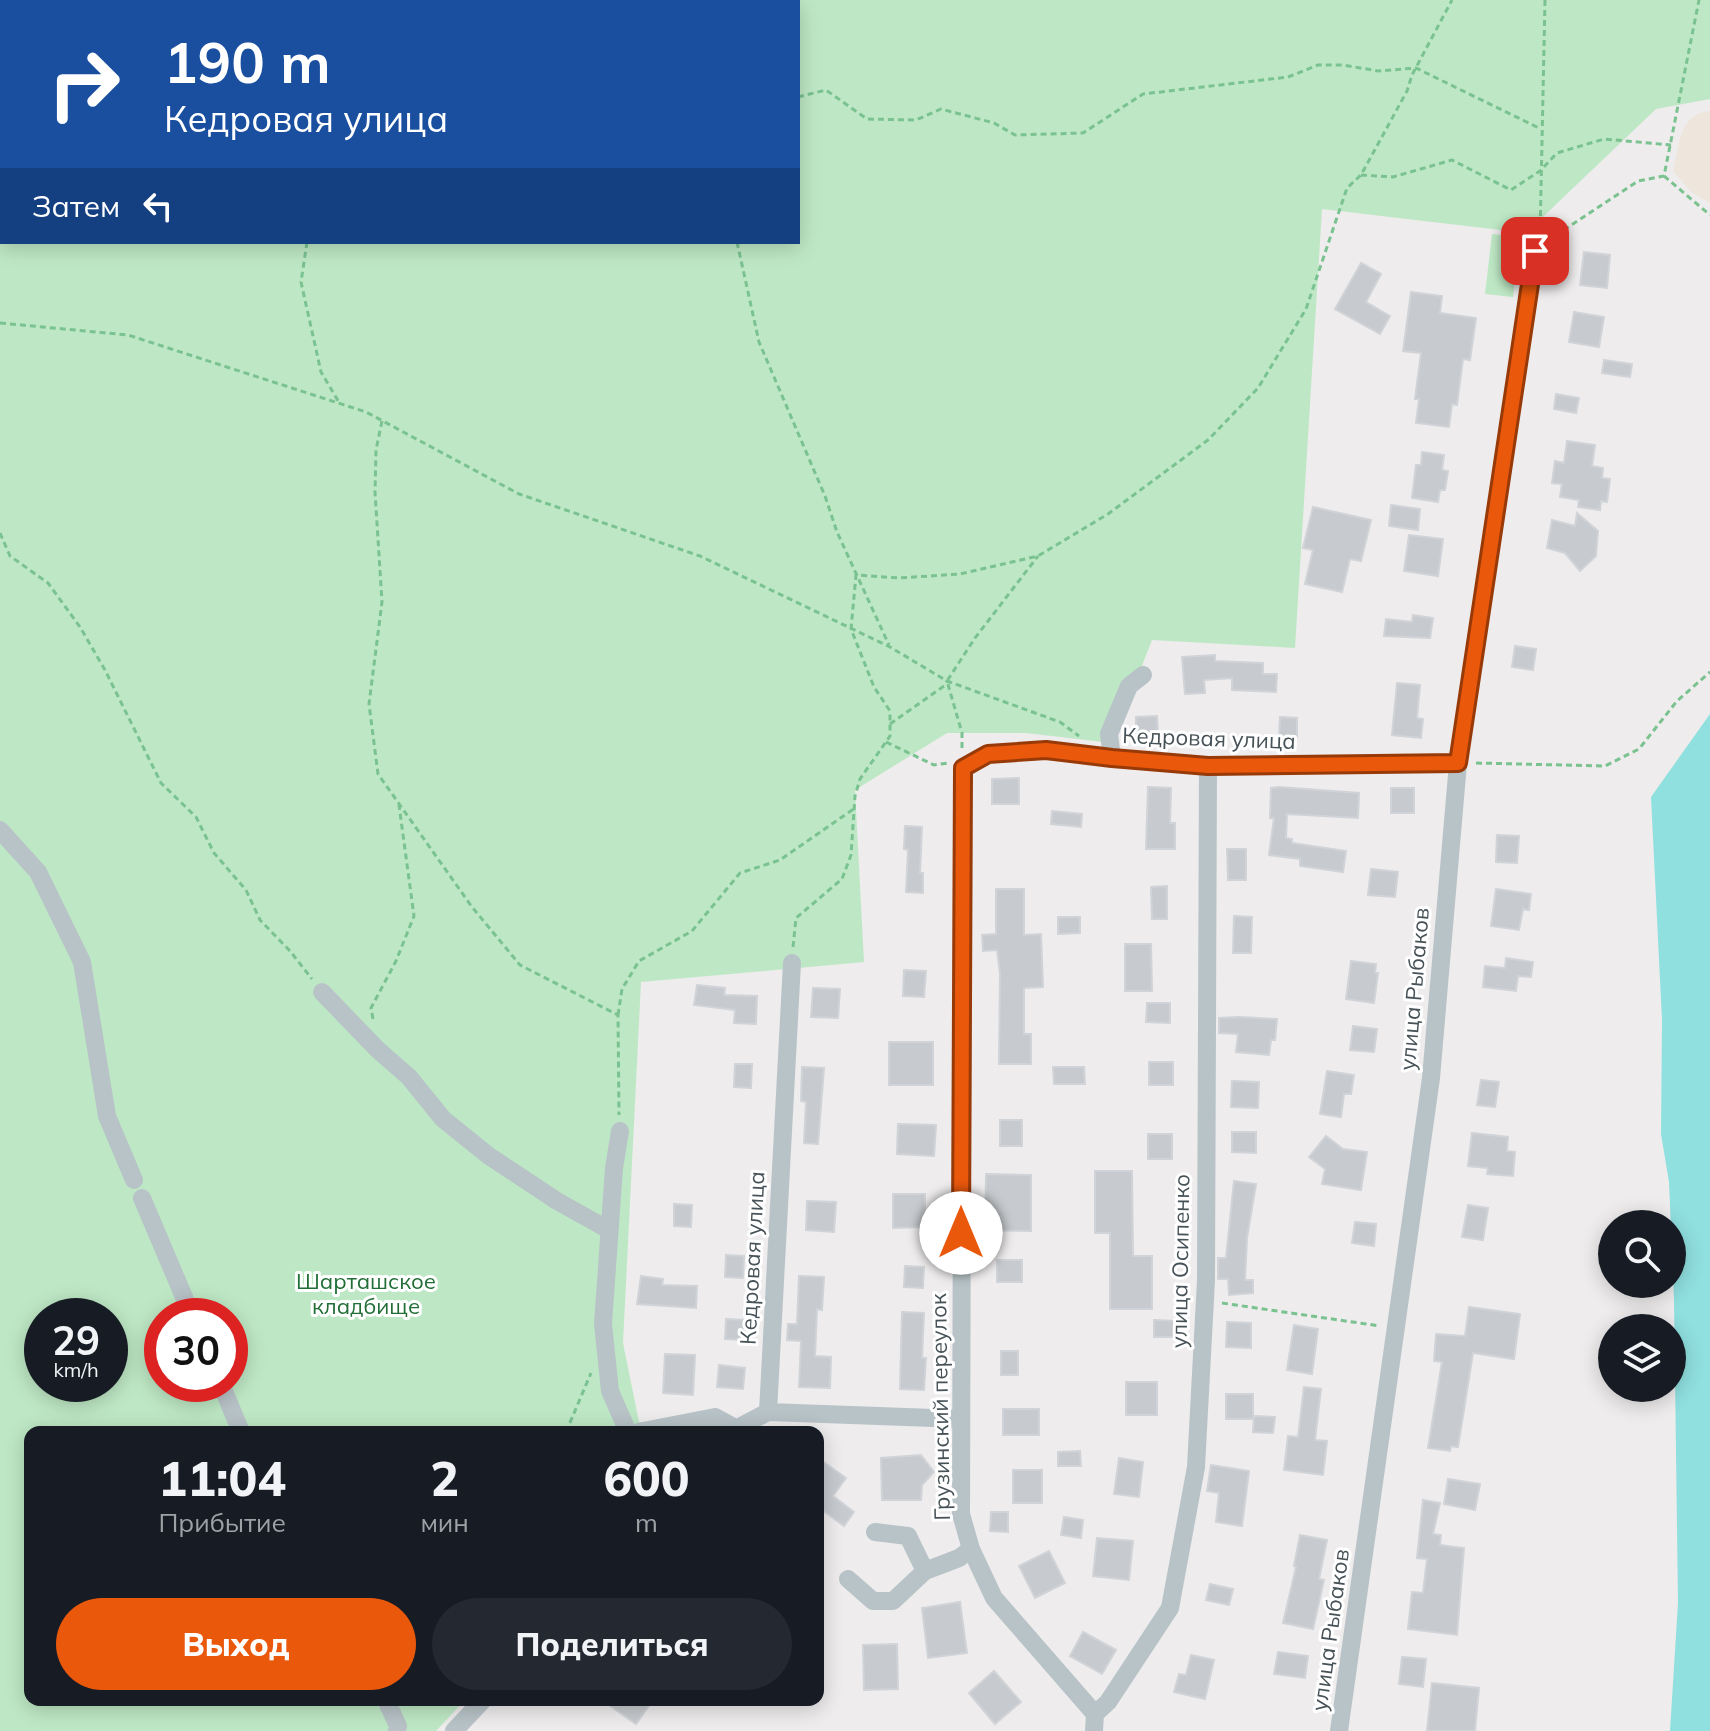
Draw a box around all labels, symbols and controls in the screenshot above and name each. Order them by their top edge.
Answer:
text: 190 m [164,27,331,97]
icon: right [32,32,136,136]
text: Кедровая улица [164,96,448,141]
icon: left [136,184,180,228]
text: Затем [32,187,120,225]
pin [1501,217,1569,285]
icon: arrive [1513,229,1557,273]
street label: Кедровая улица [1122,721,1296,755]
street label: улица Рыбаков [1393,906,1435,1072]
street label: Кедровая улица [733,1171,771,1345]
street label: улица Осипенко [1164,1174,1196,1348]
position arrow [919,1191,1003,1275]
map controls [1598,1210,1686,1402]
button: search [1598,1210,1686,1298]
park label: Шарташское кладбище [296,1267,436,1320]
street label: Грузинский переулок [924,1293,956,1521]
speed limit sign: 30 [144,1298,248,1402]
button: layers [1598,1314,1686,1402]
text: 29 [52,1315,100,1365]
text: km/h [53,1357,99,1382]
text: 11:04 [158,1448,286,1508]
text: 2 [430,1448,459,1508]
text: 600 [603,1448,690,1508]
text: Прибытие [158,1506,286,1539]
text: мин [420,1506,469,1539]
text: m [635,1506,658,1539]
street label: улица Рыбаков [1305,1547,1355,1713]
button: Выход [56,1598,416,1690]
button: Поделиться [432,1598,792,1690]

